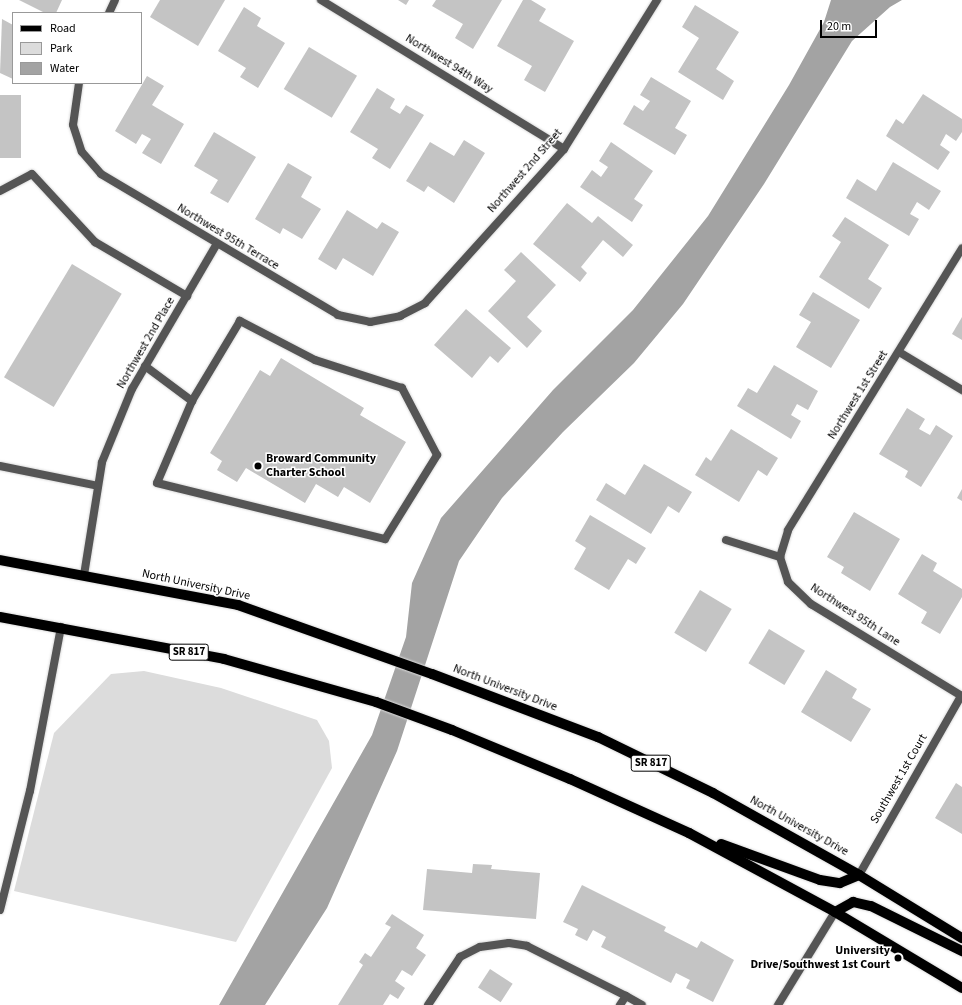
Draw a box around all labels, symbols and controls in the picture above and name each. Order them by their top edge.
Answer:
legend [12,12,142,84]
scale bar [822,12,879,38]
text: 20 m [827,18,851,35]
text: Road [50,20,76,37]
street label: Northwest 94th Way [403,31,495,97]
text: Park [50,40,72,57]
text: Water [50,60,79,77]
street label: Northwest 2nd Street [485,126,565,216]
street label: Northwest 95th Terrace [174,201,282,273]
street label: Northwest 2nd Place [114,295,178,391]
street label: Northwest 1st Street [825,348,891,442]
place label: Broward Community Charter School [266,452,376,480]
marker: Broward Community Charter School [253,461,263,471]
street label: North University Drive [141,566,251,604]
street label: Northwest 95th Lane [807,581,903,649]
road number: SR 817 [168,643,210,661]
street label: North University Drive [451,662,559,714]
street label: Southwest 1st Court [867,732,931,826]
road number: SR 817 [630,754,672,772]
street label: North University Drive [747,793,851,859]
place label: University Drive/Southwest 1st Court [750,944,890,972]
marker: University Drive/Southwest 1st Court [893,953,903,963]

